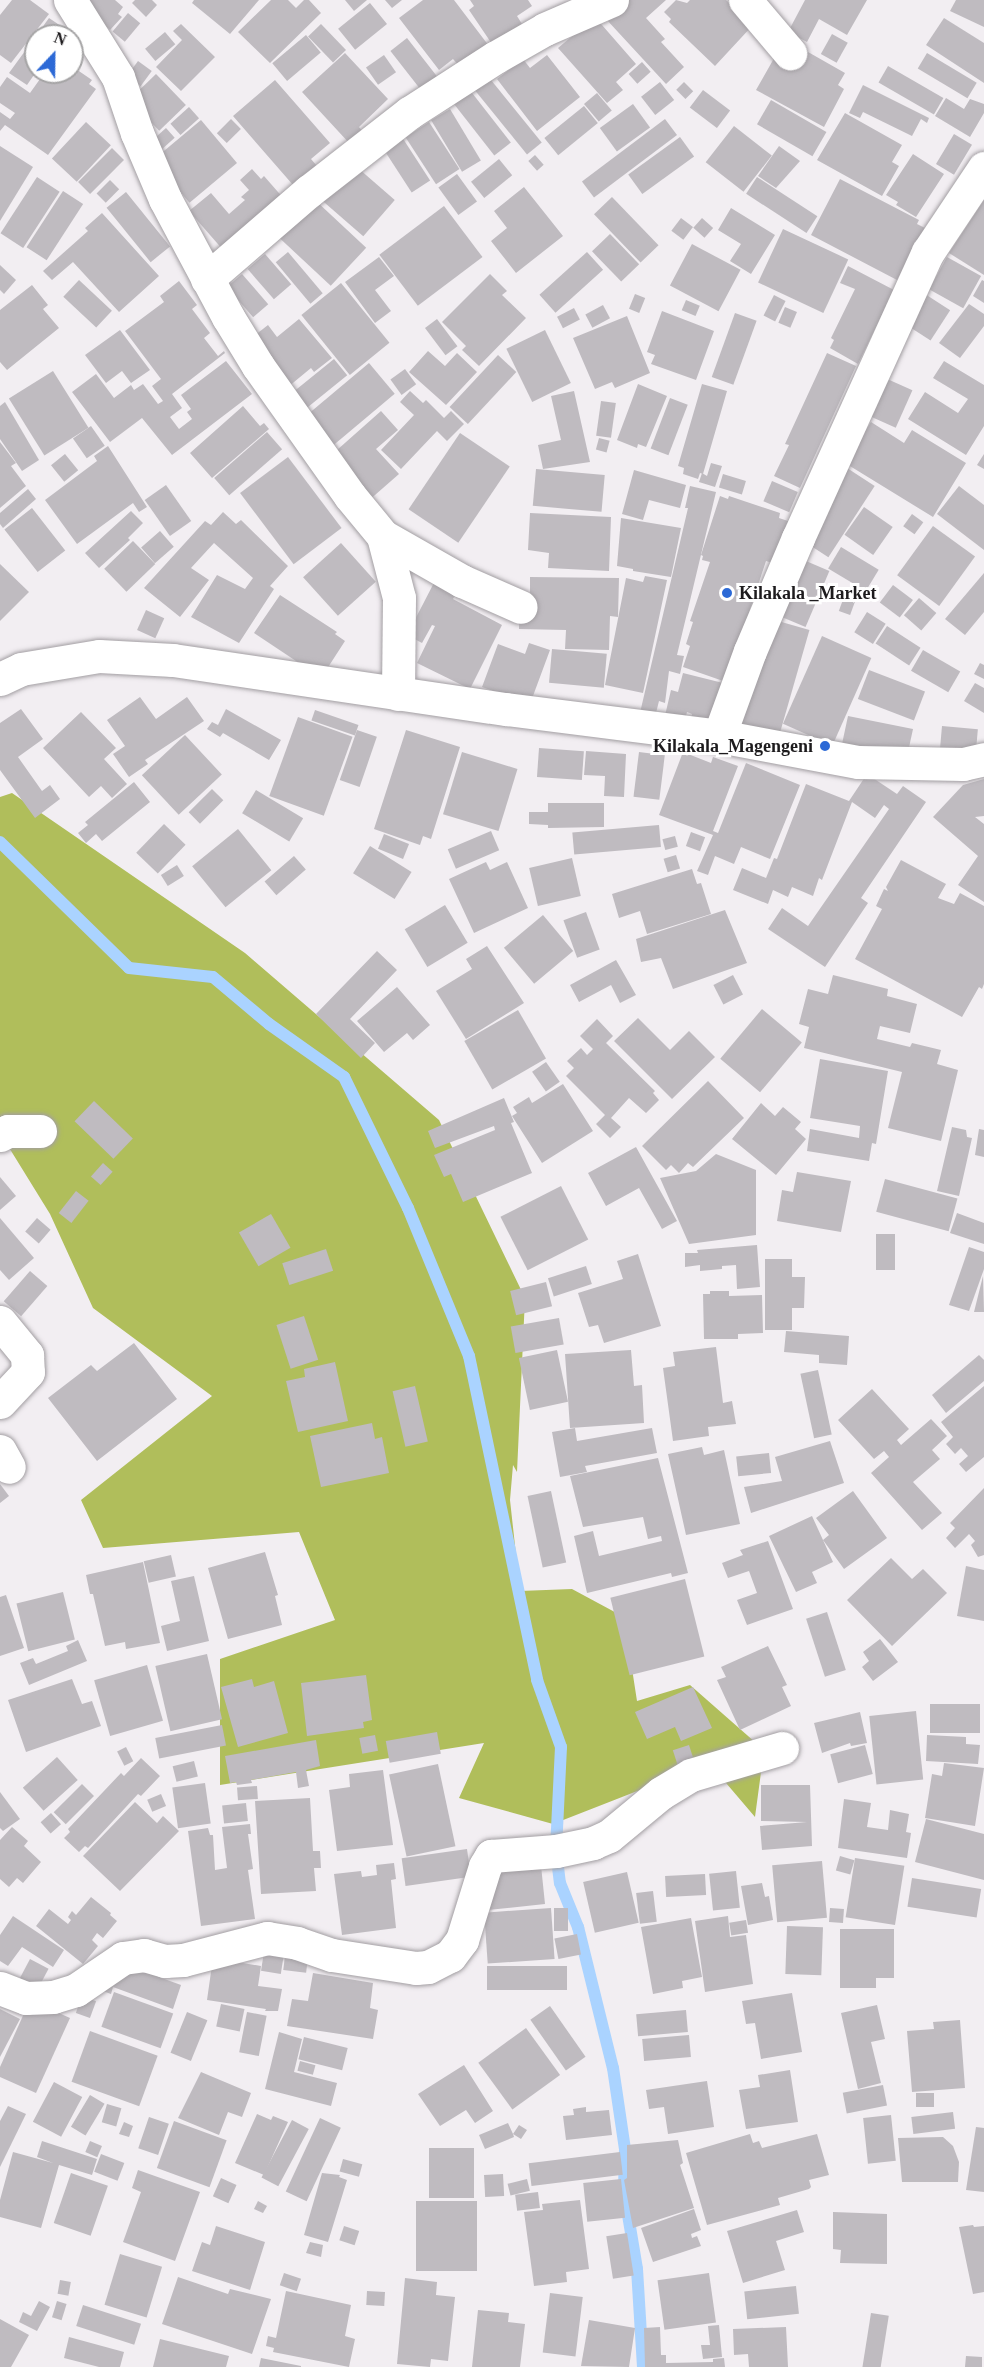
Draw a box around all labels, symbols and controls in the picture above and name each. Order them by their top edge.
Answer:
north arrow [24,24,84,84]
text: N [52,29,69,49]
place label: Kilakala _Market [739,582,876,604]
marker: Kilakala _Market [720,586,734,600]
place label: Kilakala_Magengeni [653,735,813,757]
marker: Kilakala_Magengeni [818,739,832,753]

